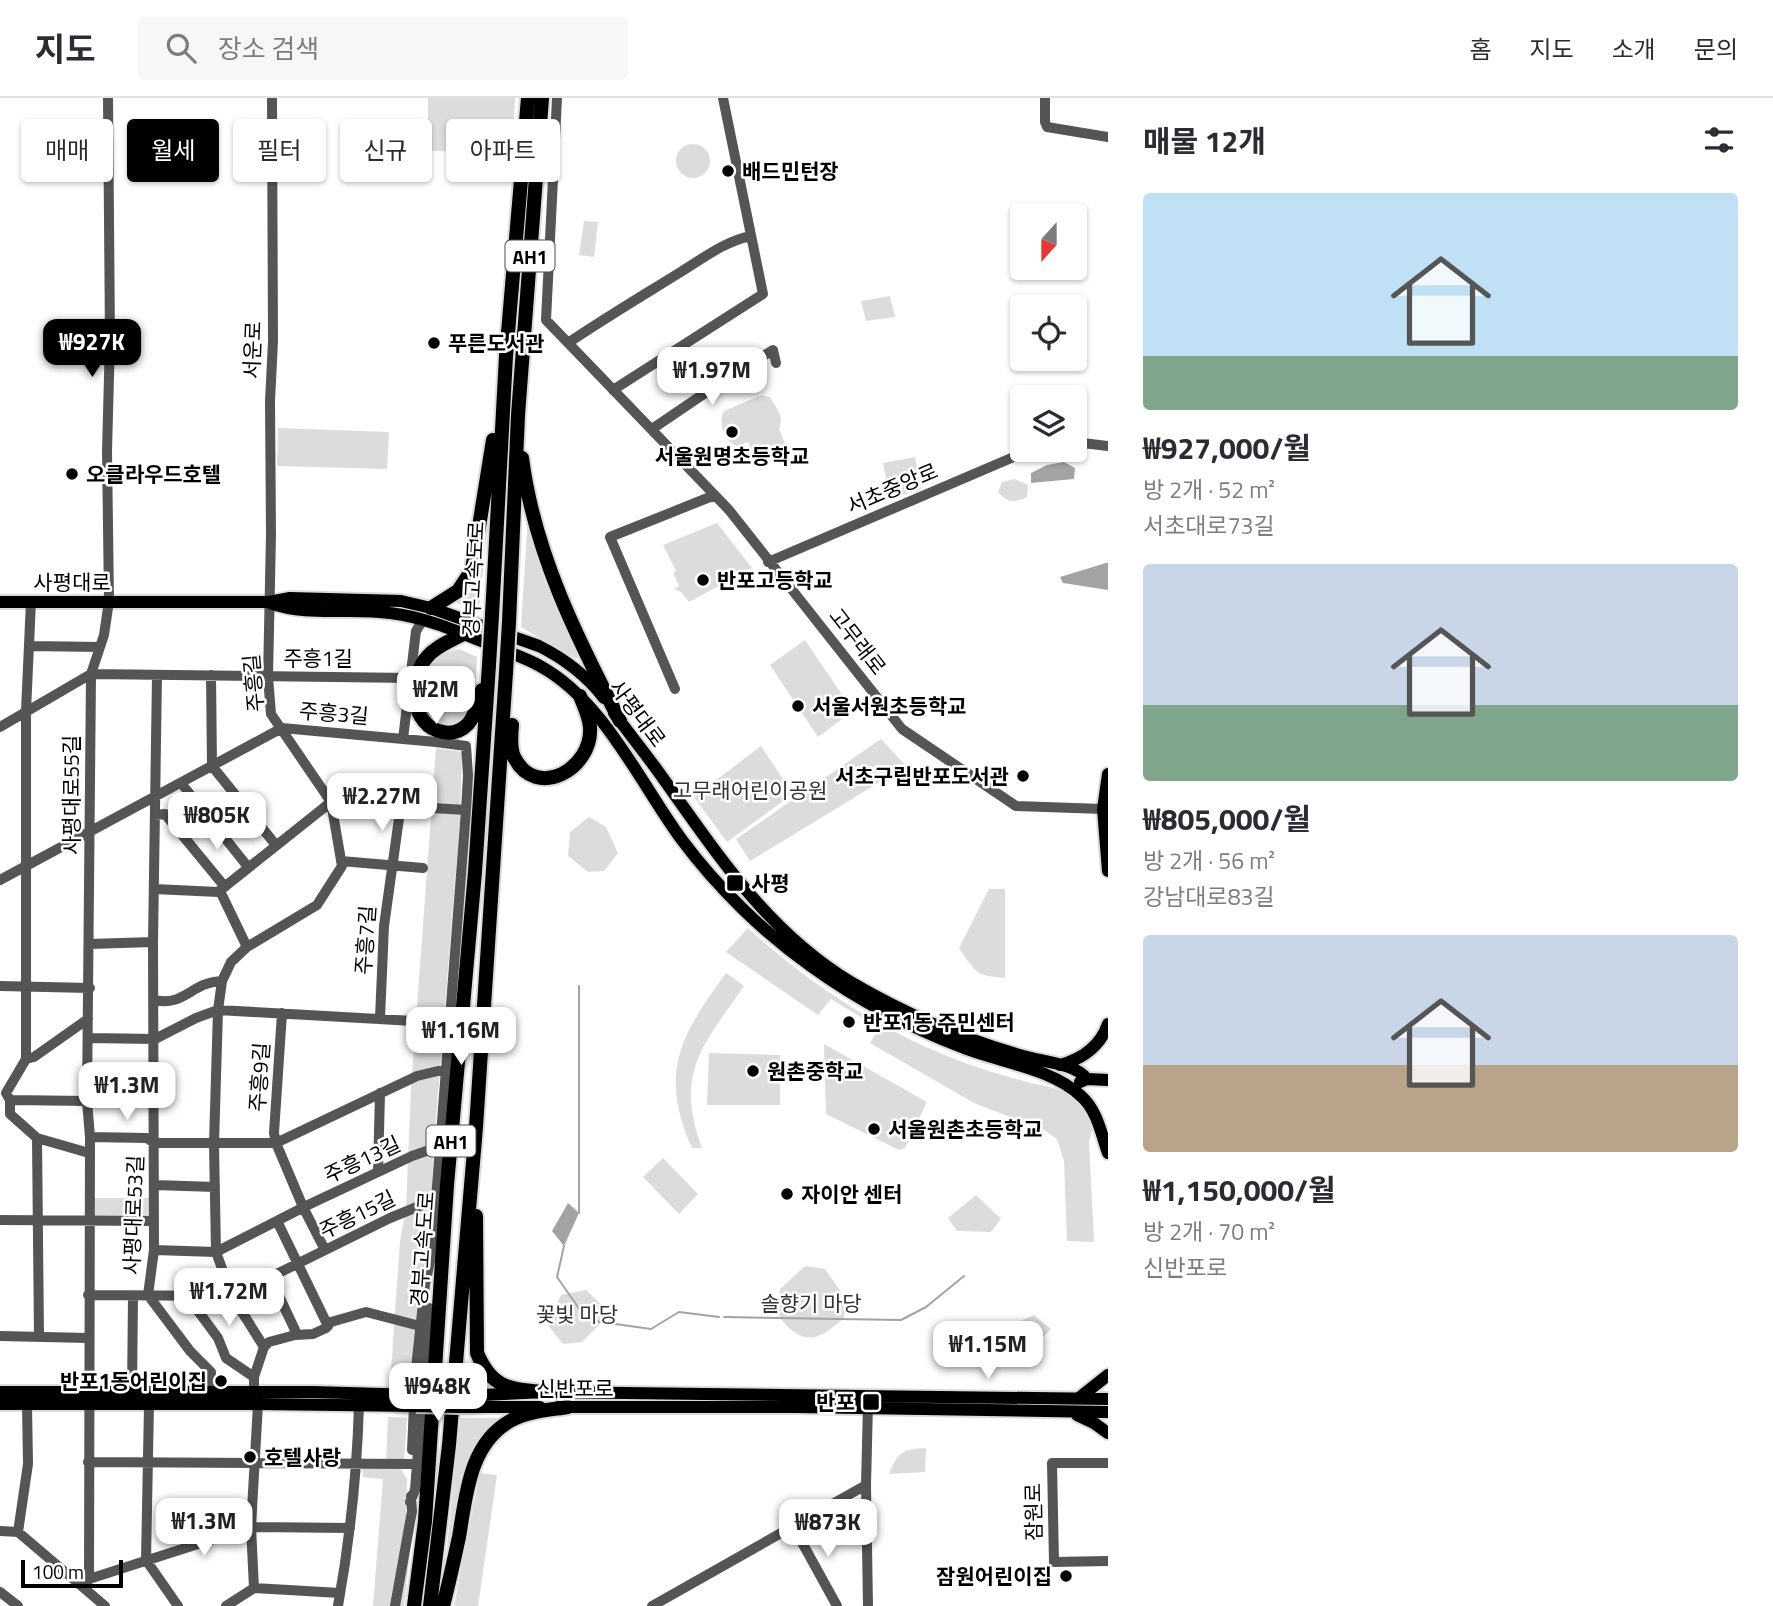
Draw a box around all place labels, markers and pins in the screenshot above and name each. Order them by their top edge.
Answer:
place label: 배드민턴장 [742,155,839,187]
marker: 배드민턴장 [720,163,736,179]
pin: ₩927K [43,320,141,379]
place label: 푸른도서관 [448,327,545,359]
marker: 푸른도서관 [426,335,442,351]
pin: ₩1.97M [655,348,769,407]
marker: 서울원명초등학교 [724,424,740,440]
place label: 서울원명초등학교 [655,440,809,472]
place label: 오클라우드호텔 [86,458,221,490]
marker: 오클라우드호텔 [64,466,80,482]
place label: 반포고등학교 [717,564,833,596]
marker: 반포고등학교 [695,572,711,588]
pin: ₩2M [402,666,470,726]
place label: 서울서원초등학교 [812,690,967,722]
marker: 서울서원초등학교 [790,698,806,714]
place label: 서초구립반포도서관 [835,760,1009,792]
marker: 서초구립반포도서관 [1015,768,1031,784]
pin: ₩2.27M [325,774,439,833]
pin: ₩805K [168,792,266,852]
place label: 사평 [751,867,790,899]
marker: 사평 [725,873,745,893]
place label: 반포1동 주민센터 [863,1006,1015,1038]
pin: ₩1.16M [404,1007,518,1067]
marker: 반포1동 주민센터 [841,1014,857,1030]
place label: 원촌중학교 [767,1055,864,1087]
pin: ₩1.3M [78,1062,176,1122]
marker: 원촌중학교 [745,1063,761,1079]
place label: 서울원촌초등학교 [888,1113,1043,1145]
marker: 서울원촌초등학교 [866,1121,882,1137]
place label: 자이안 센터 [801,1178,902,1210]
marker: 자이안 센터 [779,1186,795,1202]
pin: ₩1.72M [172,1268,286,1328]
pin: ₩1.15M [931,1322,1045,1381]
pin: ₩948K [389,1364,487,1423]
place label: 반포1동어린이집 [60,1365,207,1397]
marker: 반포1동어린이집 [213,1373,229,1389]
place label: 반포 [816,1386,855,1418]
marker: 반포 [861,1392,881,1412]
place label: 호텔사랑 [264,1441,341,1473]
marker: 호텔사랑 [242,1449,258,1465]
pin: ₩1.3M [155,1498,253,1558]
pin: ₩873K [779,1500,877,1559]
place label: 잠원어린이집 [936,1560,1052,1592]
marker: 잠원어린이집 [1058,1568,1074,1584]

